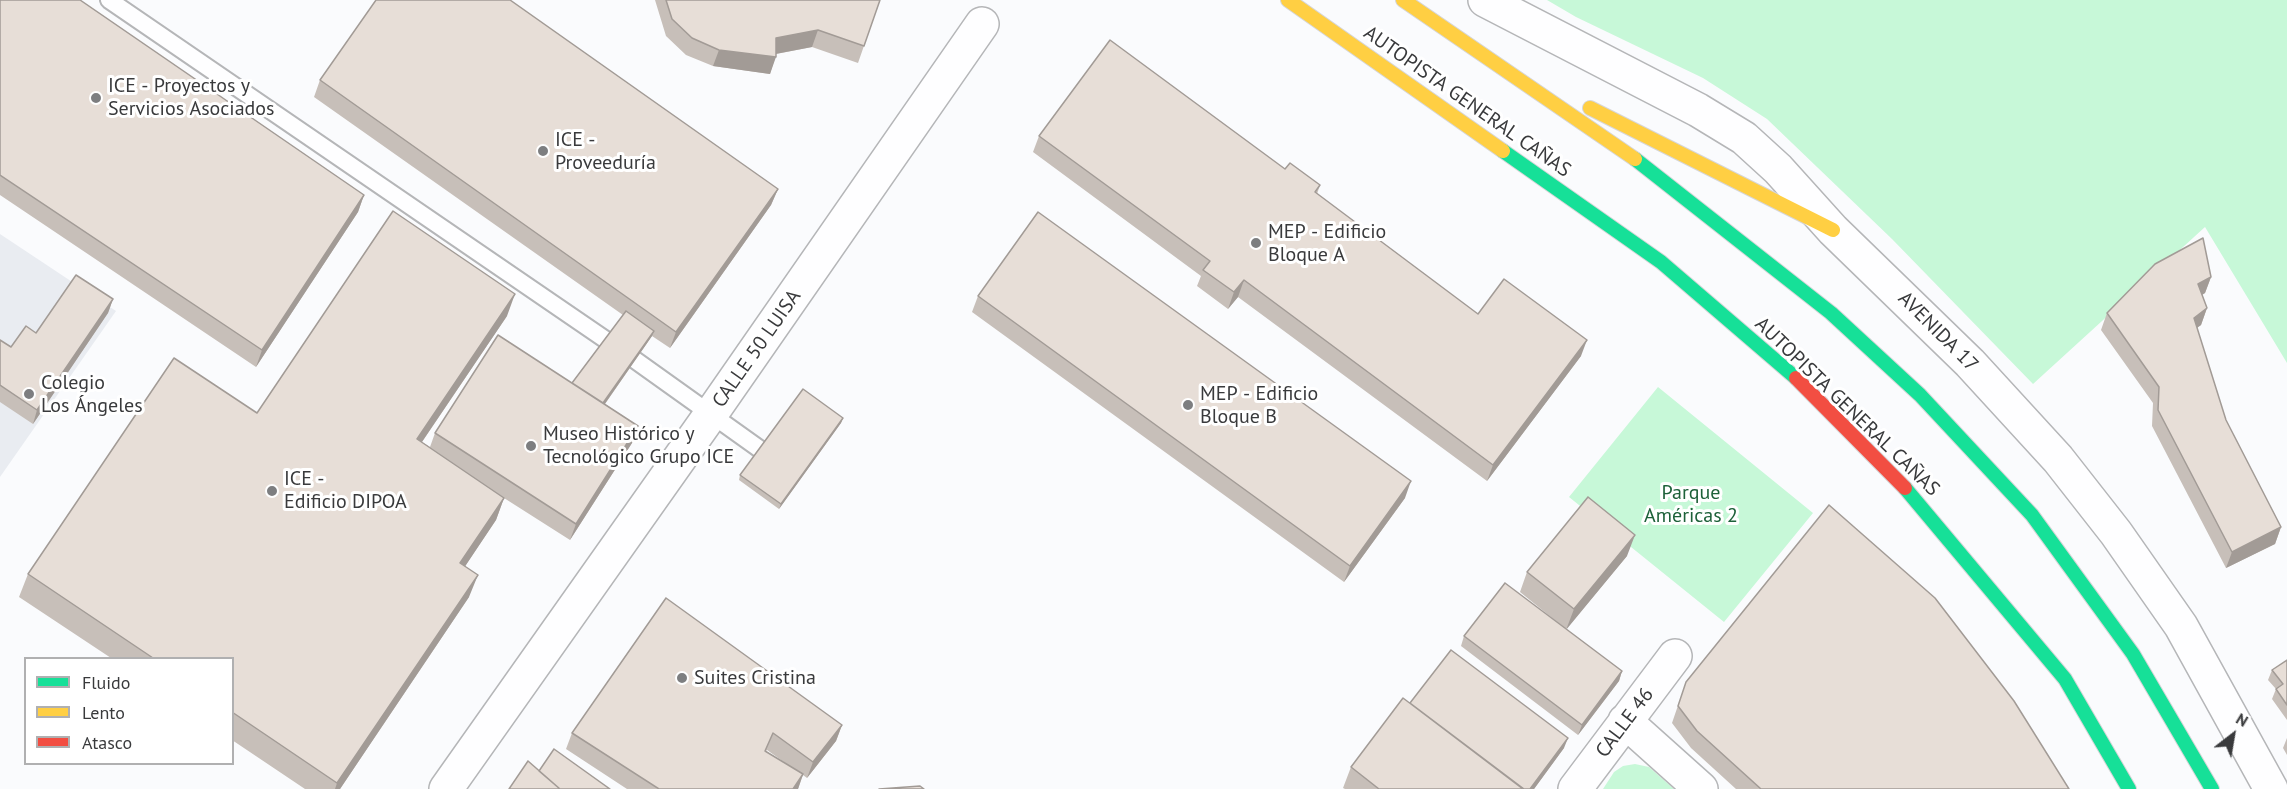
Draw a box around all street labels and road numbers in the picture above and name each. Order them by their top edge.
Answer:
street label: AUTOPISTA GENERAL CAÑAS [1359,21,1575,183]
street label: CALLE 50 LUISA [708,286,806,412]
street label: AVENIDA 17 [1893,287,1983,377]
street label: AUTOPISTA GENERAL CAÑAS [1750,313,1944,501]
street label: CALLE 46 [1591,683,1659,763]

